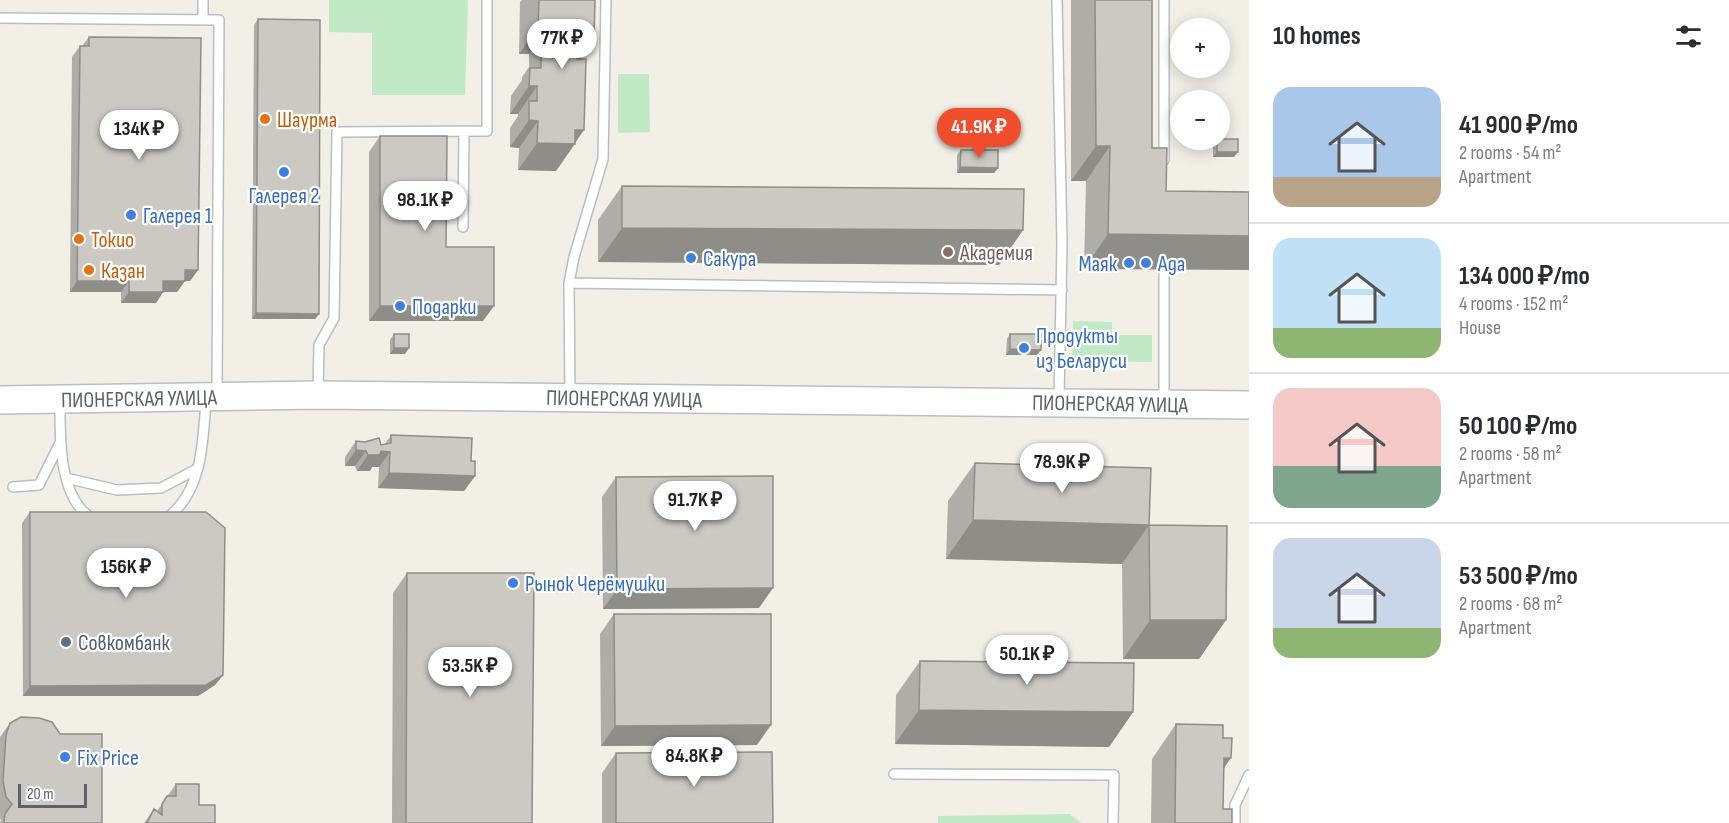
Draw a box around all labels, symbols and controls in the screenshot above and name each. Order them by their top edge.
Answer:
map controls [1170,18,1230,150]
button: + [1170,18,1230,78]
pin: 77K ₽ [520,19,604,70]
icon: filters [1672,20,1705,53]
text: 10 homes [1273,21,1361,52]
text: 77K ₽ [541,26,583,50]
button: − [1170,90,1230,150]
place label: Шаурма [277,107,337,134]
pin: 41.9K ₽ [924,108,1034,159]
pin: 134K ₽ [90,110,188,161]
text: 41 900 ₽/mo [1459,110,1578,141]
icon: home [1321,111,1393,183]
marker: Шаурма [258,112,272,126]
text: 41.9K ₽ [951,115,1007,139]
text: 134K ₽ [114,117,164,141]
text: 2 rooms · 54 m² [1459,141,1561,165]
marker: Галерея 2 [277,165,291,179]
text: Apartment [1459,165,1532,189]
pin: 98.1K ₽ [370,181,480,232]
place label: Галерея 2 [249,183,319,210]
text: 98.1K ₽ [397,188,453,212]
place label: Галерея 1 [143,203,213,230]
marker: Галерея 1 [124,208,138,222]
place label: Токио [91,227,134,254]
marker: Токио [72,232,86,246]
place label: Академия [959,240,1033,267]
marker: Академия [941,245,955,259]
place label: Сакура [703,246,756,273]
marker: Сакура [684,251,698,265]
place label: Маяк [1079,251,1118,278]
place label: Ада [1157,251,1185,278]
marker: Маяк [1122,256,1136,270]
marker: Ада [1139,256,1153,270]
place label: Казан [101,258,145,285]
text: 134 000 ₽/mo [1459,261,1590,292]
icon: home [1321,262,1393,334]
marker: Казан [82,263,96,277]
text: 4 rooms · 152 m² [1459,292,1568,316]
place label: Подарки [412,294,476,321]
marker: Подарки [393,299,407,313]
text: House [1459,316,1501,340]
place label: Продукты из Беларуси [1036,323,1127,375]
marker: Продукты из Беларуси [1017,341,1031,355]
street label: ПИОНЕРСКАЯ УЛИЦА [61,385,218,414]
street label: ПИОНЕРСКАЯ УЛИЦА [546,385,703,414]
street label: ПИОНЕРСКАЯ УЛИЦА [1032,390,1189,419]
text: 50 100 ₽/mo [1459,411,1577,442]
icon: home [1321,412,1393,484]
text: 2 rooms · 58 m² [1459,442,1562,466]
pin: 78.9K ₽ [1007,443,1117,494]
text: 78.9K ₽ [1034,450,1090,474]
text: Apartment [1459,466,1532,490]
pin: 91.7K ₽ [640,481,750,532]
text: 91.7K ₽ [667,488,723,512]
pin: 156K ₽ [77,548,175,599]
text: 156K ₽ [101,555,151,579]
text: 53 500 ₽/mo [1459,561,1578,592]
icon: home [1321,562,1393,634]
place label: Рынок Черёмушки [525,571,665,598]
marker: Рынок Черёмушки [506,576,520,590]
text: 2 rooms · 68 m² [1459,592,1563,616]
text: Apartment [1459,616,1532,640]
place label: Совкомбанк [78,630,170,657]
marker: Совкомбанк [59,635,73,649]
pin: 50.1K ₽ [972,635,1082,686]
text: 50.1K ₽ [999,642,1055,666]
pin: 53.5K ₽ [415,647,525,698]
text: 53.5K ₽ [442,654,498,678]
pin: 84.8K ₽ [639,737,749,788]
text: 84.8K ₽ [665,744,723,768]
place label: Fix Price [77,745,139,772]
marker: Fix Price [58,750,72,764]
scale bar [18,781,87,808]
text: 20 m [27,785,54,804]

